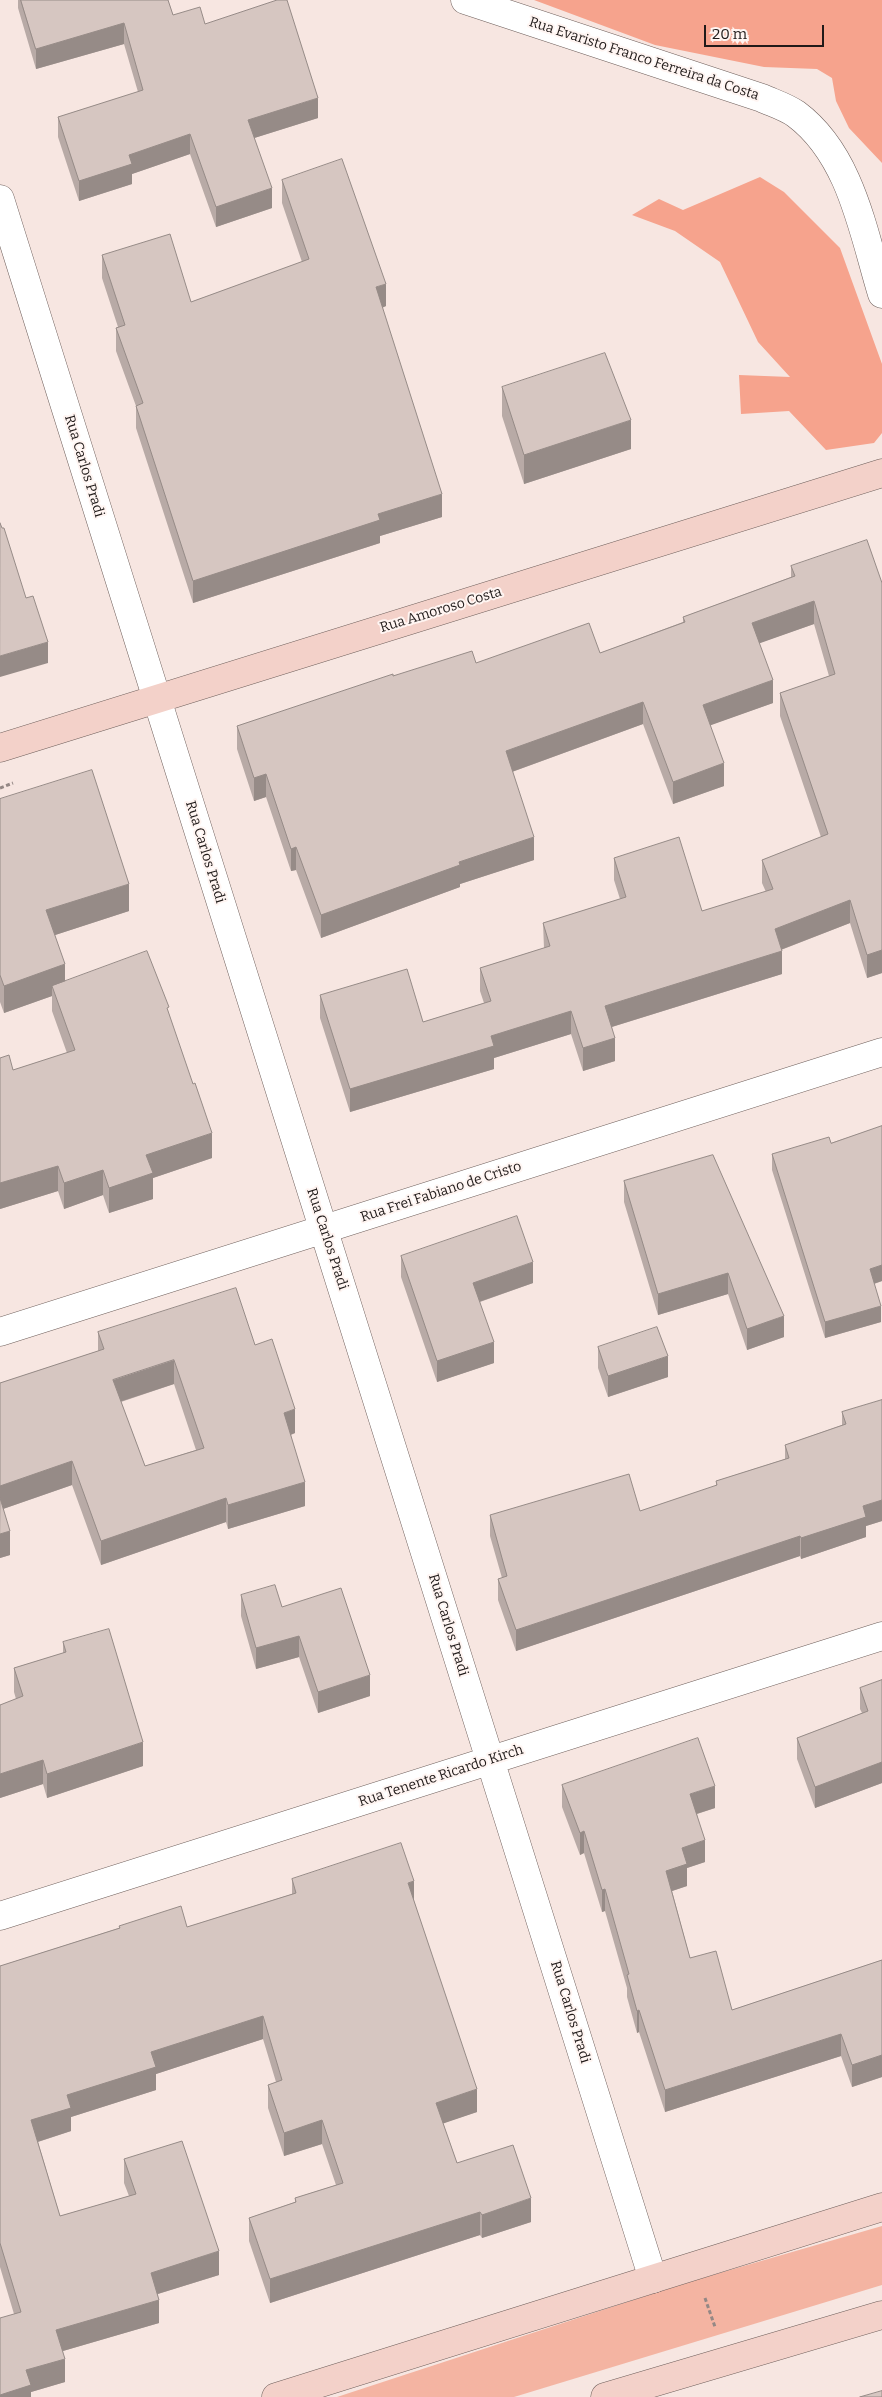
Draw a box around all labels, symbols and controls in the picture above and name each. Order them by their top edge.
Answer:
street label: Rua Evaristo Franco Ferreira da Costa [527,14,761,104]
scale bar [707,15,827,47]
text: 20 m [712,25,747,43]
street label: Rua Carlos Pradi [60,413,108,519]
street label: Rua Amoroso Costa [378,583,504,637]
street label: Rua Carlos Pradi [181,799,229,905]
street label: Rua Frei Fabiano de Cristo [359,1158,523,1226]
street label: Rua Carlos Pradi [303,1186,351,1292]
street label: Rua Carlos Pradi [424,1572,472,1678]
street label: Rua Tenente Ricardo Kirch [357,1741,525,1811]
street label: Rua Carlos Pradi [546,1959,594,2065]

